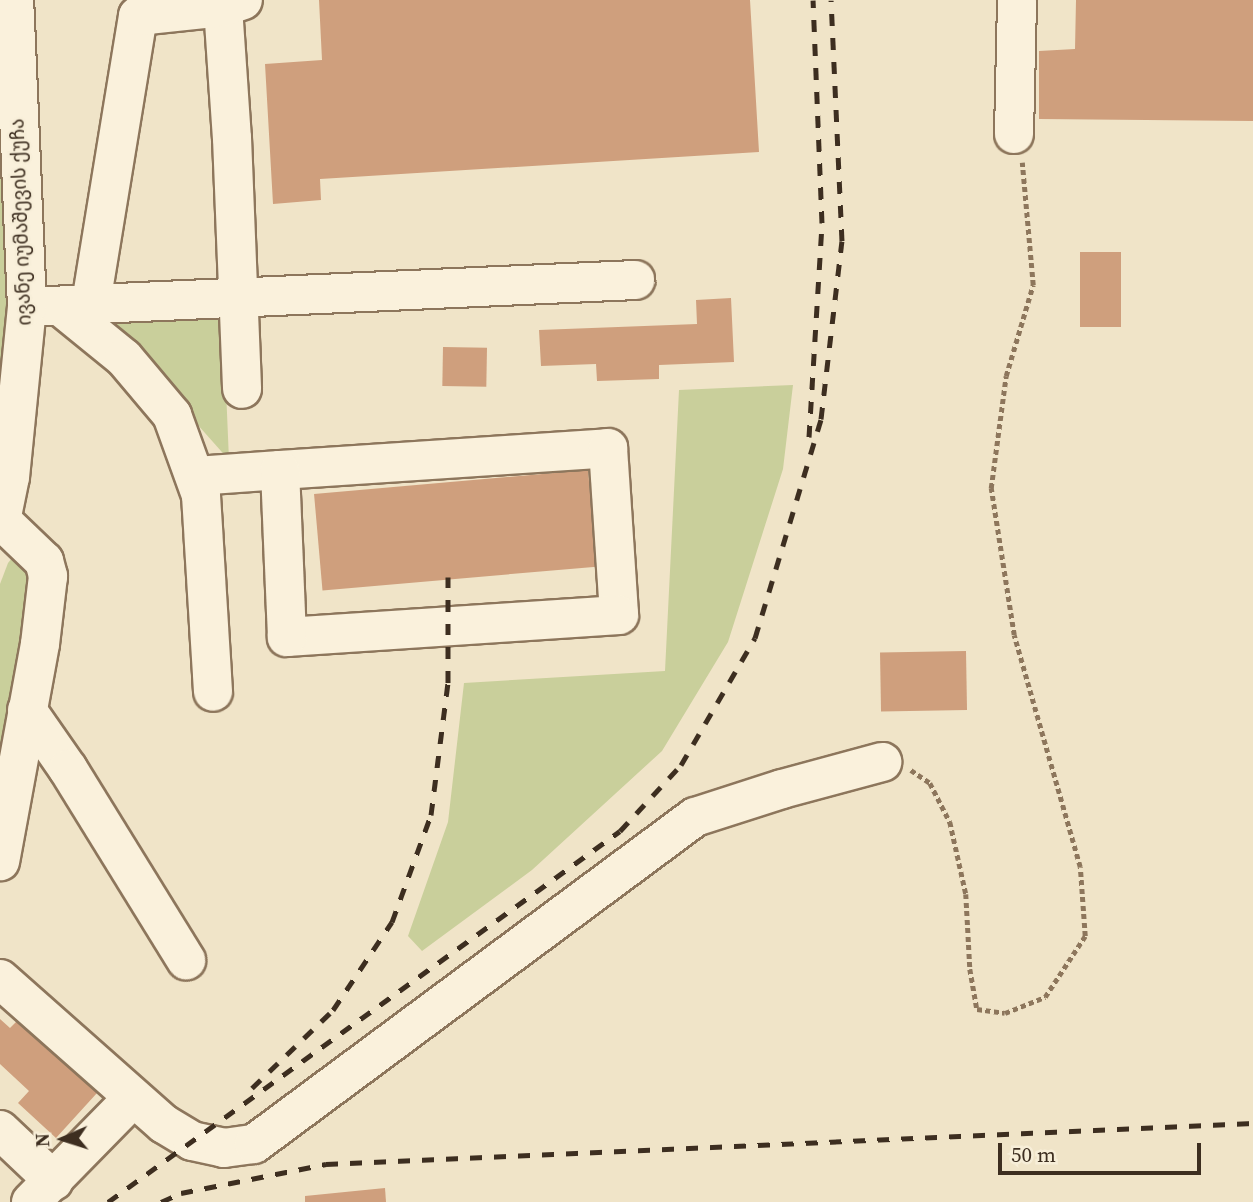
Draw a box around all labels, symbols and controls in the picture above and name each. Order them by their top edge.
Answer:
street label: ივანე იუმაშევის ქუჩა [6,118,36,326]
north arrow [28,1104,98,1174]
scale bar [1001,1128,1204,1172]
text: N [29,1133,55,1148]
text: 50 m [1011,1140,1056,1169]

